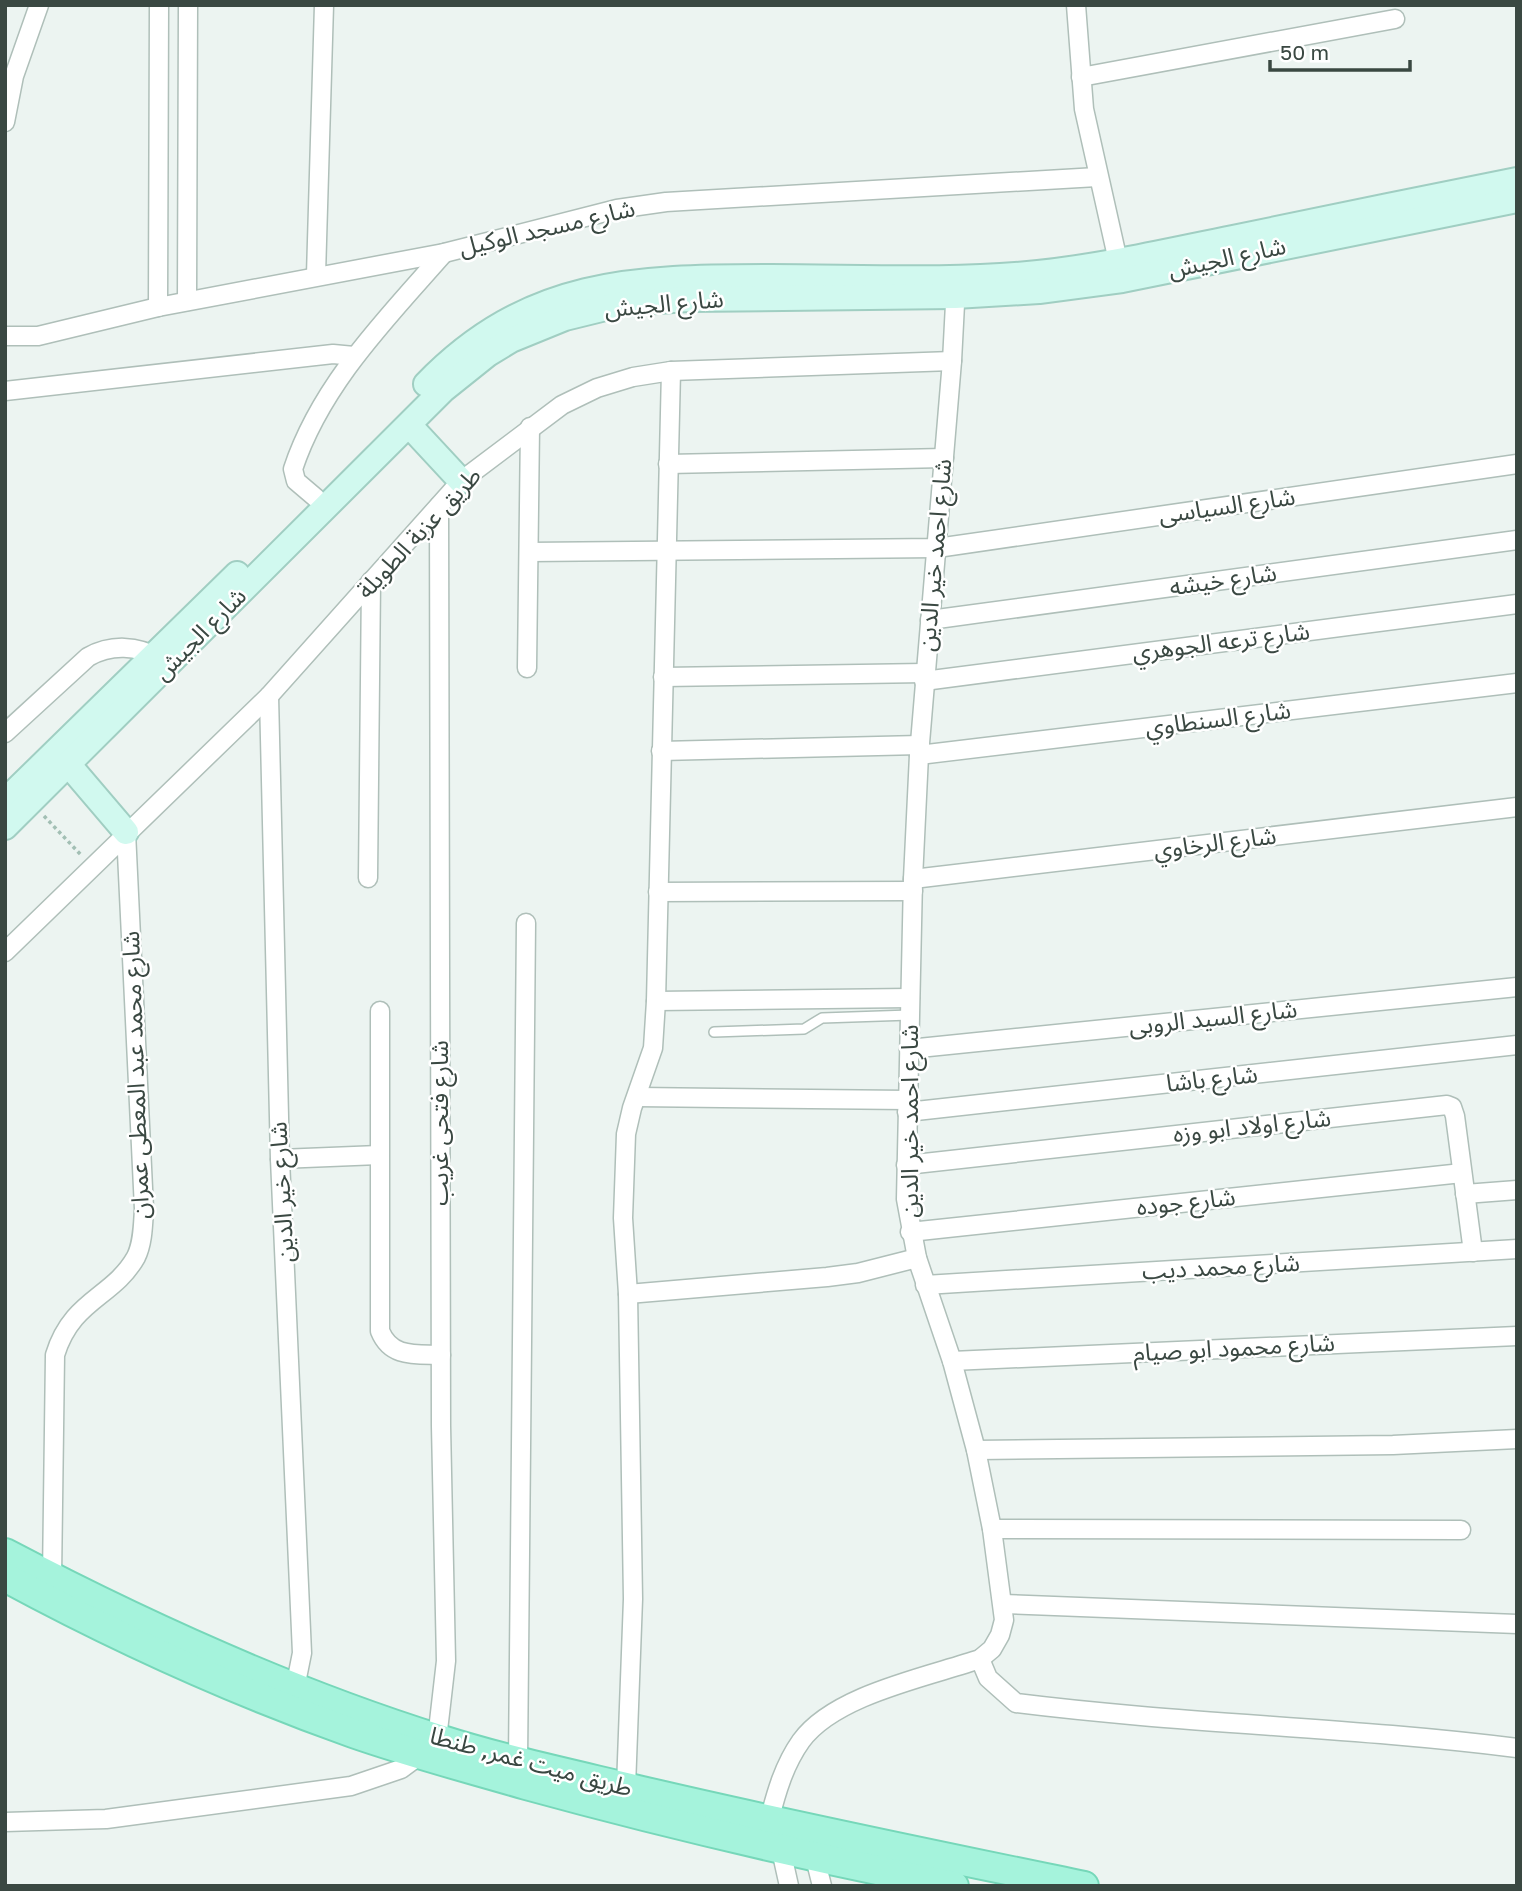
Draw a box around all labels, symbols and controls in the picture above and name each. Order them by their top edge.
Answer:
scale bar [1270,28,1410,72]
text: 50 m [1280,39,1329,65]
street label: شارع مسجد الوكيل [456,192,638,265]
street label: شارع الجيش [1165,230,1289,287]
street label: شارع الجيش [603,283,725,326]
street label: شارع احمد خير الدين [911,457,960,653]
street label: طريق عزبة الطويلة [350,460,488,605]
street label: شارع السياسى [1157,481,1297,532]
street label: شارع خيشه [1167,557,1279,604]
street label: شارع الجيش [146,580,254,688]
street label: شارع ترعه الجوهري [1130,615,1312,671]
street label: شارع السنطاوي [1143,694,1293,746]
street label: شارع الرخاوي [1152,820,1278,869]
street label: شارع محمد عبد المعطى عمران [115,930,158,1220]
street label: شارع السيد الروبى [1127,993,1299,1044]
street label: شارع احمد خير الدين [894,1024,927,1218]
street label: شارع فتحى غريب [424,1040,457,1206]
street label: شارع باشا [1165,1058,1260,1101]
street label: شارع اولاد ابو وزه [1172,1102,1333,1151]
street label: شارع خير الدين [262,1121,303,1263]
street label: شارع جوده [1135,1181,1237,1224]
street label: شارع محمد ديب [1141,1247,1301,1288]
street label: شارع محمود ابو صيام [1132,1327,1336,1371]
street label: طريق ميت غمر, طنطا [426,1720,636,1803]

